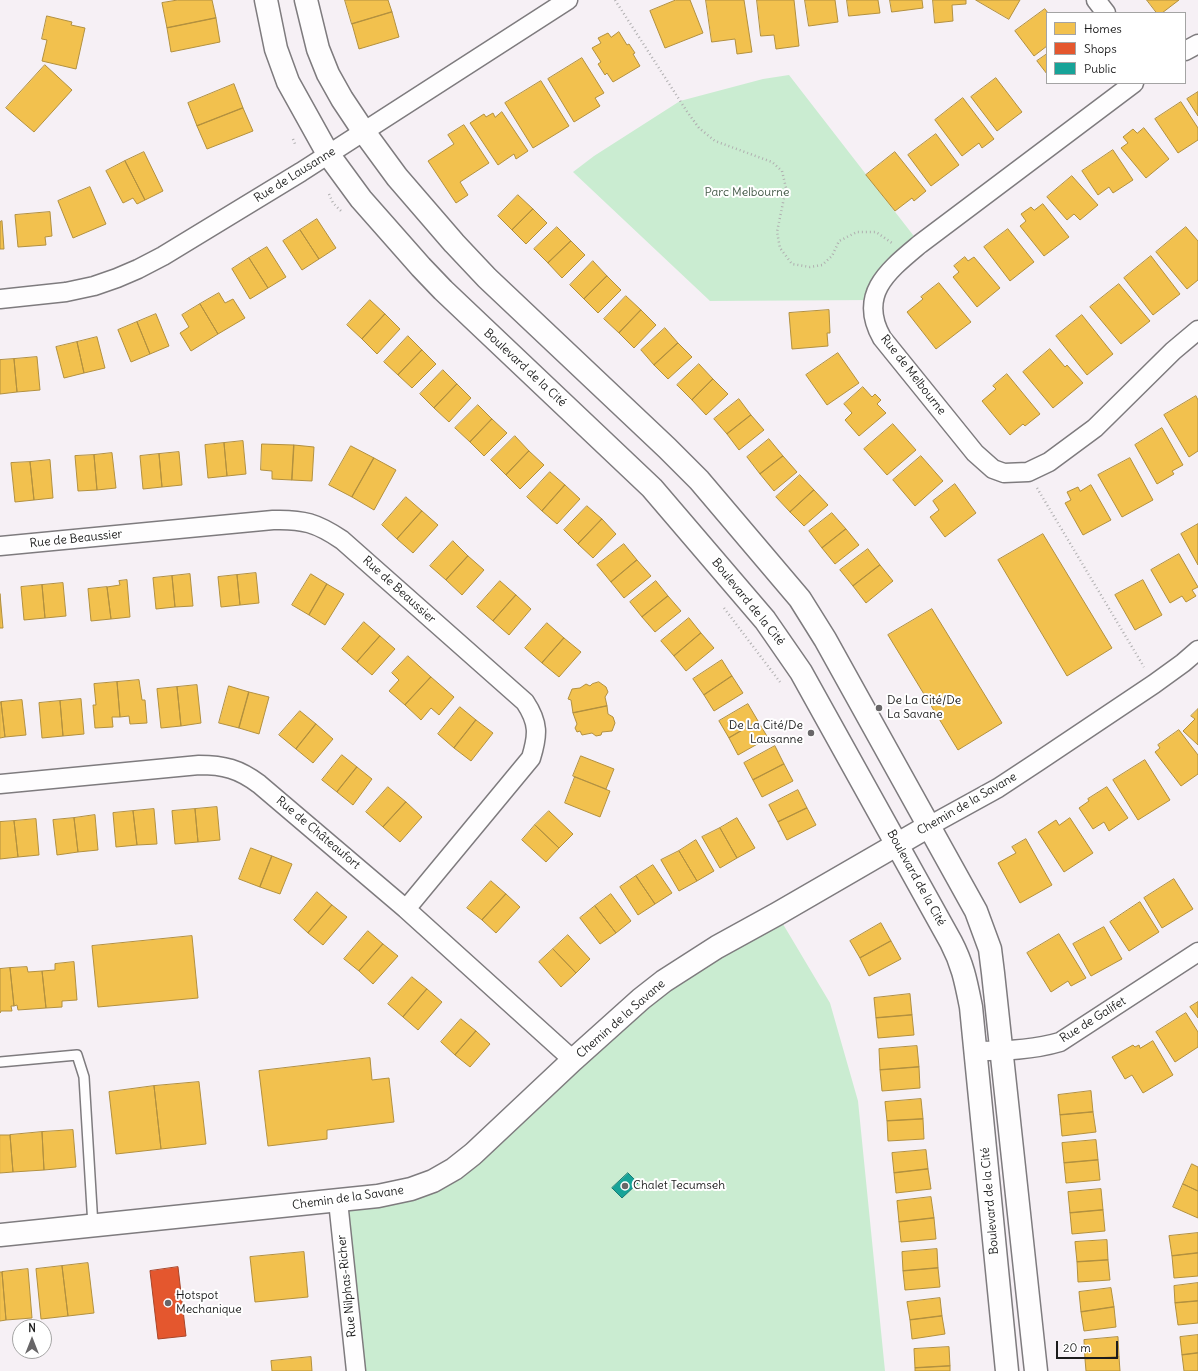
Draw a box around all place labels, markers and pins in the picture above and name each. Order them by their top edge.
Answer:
place label: De La Cité/De La Savane [887,694,961,722]
marker: De La Cité/De La Savane [874,703,884,713]
place label: De La Cité/De Lausanne [729,719,803,747]
marker: De La Cité/De Lausanne [806,728,816,738]
place label: Chalet Tecumseh [633,1179,725,1193]
marker: Chalet Tecumseh [620,1181,630,1191]
place label: Hotspot Mechanique [176,1289,242,1317]
marker: Hotspot Mechanique [163,1298,173,1308]

